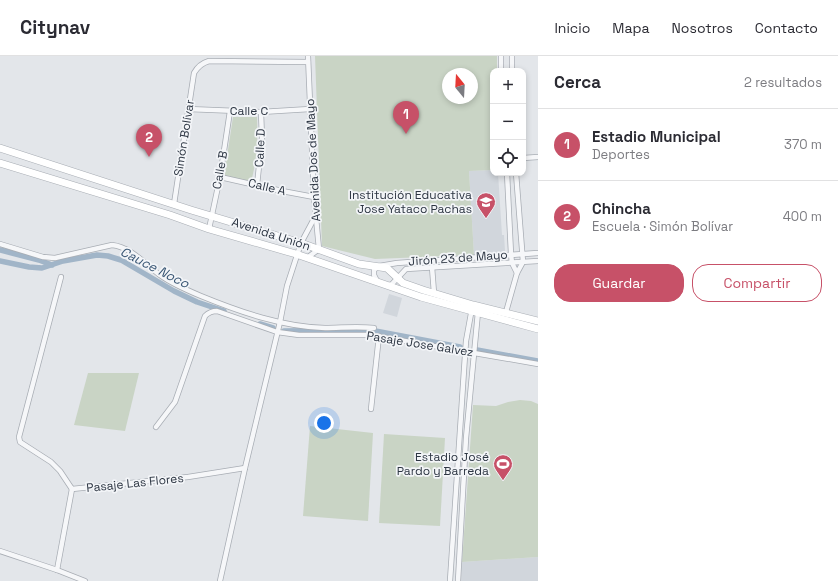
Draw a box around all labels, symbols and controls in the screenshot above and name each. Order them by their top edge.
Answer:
text: Citynav [20,15,90,40]
text: Inicio [554,19,590,37]
text: Mapa [612,19,650,37]
text: Nosotros [672,19,733,37]
text: Contacto [755,19,818,37]
north arrow [442,68,478,104]
map controls [490,68,526,176]
button: + [490,68,526,104]
text: Cerca [554,71,601,93]
text: 2 resultados [744,74,822,91]
street label: Simón Bolívar [170,98,198,177]
street label: Avenida Dos de Mayo [302,98,324,222]
pin: 1 [393,101,419,134]
street label: Calle C [230,103,268,119]
button: − [490,104,526,140]
pin: 2 [136,124,162,157]
text: Estadio Municipal [592,127,721,146]
street label: Calle D [251,128,269,168]
text: 1 [564,136,570,153]
text: 370 m [784,136,822,153]
button: locate [490,140,526,176]
text: Deportes [592,146,650,163]
street label: Calle B [209,150,231,190]
street label: Calle A [247,175,288,199]
place label: Institución Educativa Jose Yataco Pachas [349,187,472,217]
school or university icon: Institución Educativa Jose Yataco Pachas [475,191,497,219]
text: Chincha [592,199,651,218]
text: 2 [563,208,571,225]
text: 400 m [783,208,822,225]
street label: Avenida Unión [230,214,312,254]
text: Escuela · Simón Bolívar [592,218,733,235]
water label: Cauce Noco [118,243,193,292]
street label: Jirón 23 de Mayo [408,247,508,269]
button: Guardar [554,264,684,302]
button: Compartir [692,264,822,302]
street label: Pasaje Jose Galvez [365,328,475,360]
your location [314,413,334,433]
place label: Estadio José Pardo y Barreda [397,449,489,479]
sports icon: Estadio José Pardo y Barreda [492,453,514,481]
street label: Pasaje Las Flores [86,470,184,496]

